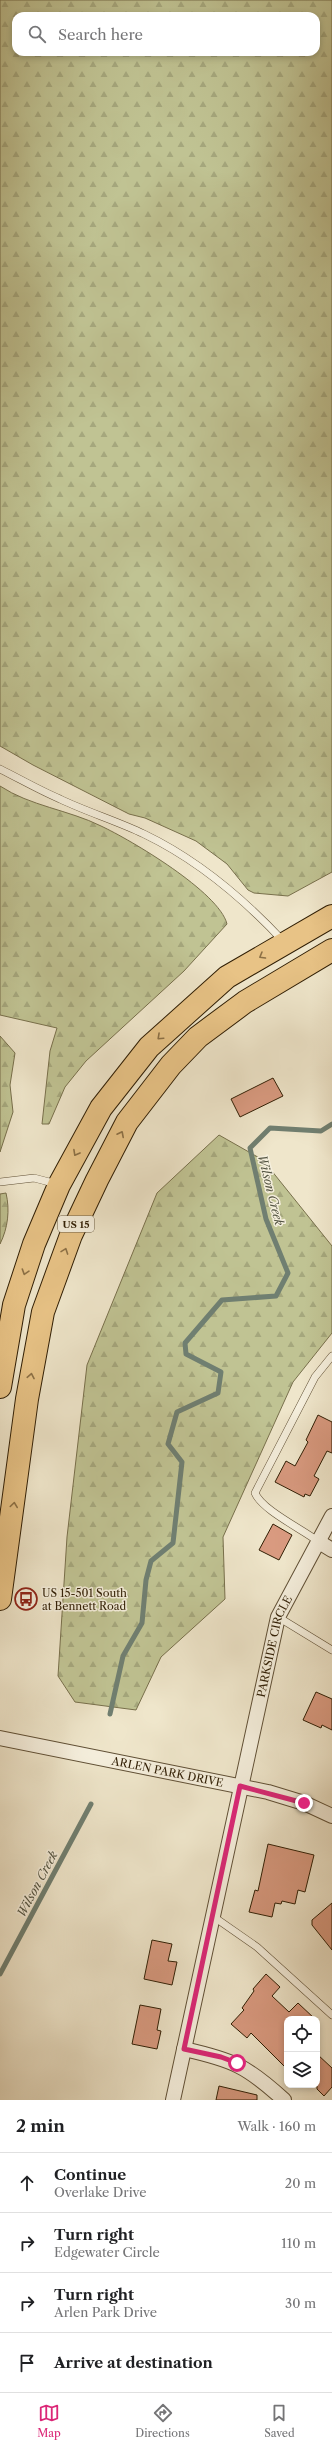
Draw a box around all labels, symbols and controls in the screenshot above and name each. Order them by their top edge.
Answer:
search box [12,12,320,56]
icon: search [26,23,48,45]
text: Search here [58,25,143,44]
one-way arrow [259,952,266,959]
one-way arrow [157,1032,165,1040]
one-way arrow [116,1131,124,1138]
one-way arrow [74,1149,81,1156]
water label: Wilson Creek [255,1153,287,1228]
road number: US 15 [58,1216,94,1232]
one-way arrow [60,1248,69,1255]
one-way arrow [21,1268,30,1275]
one-way arrow [26,1373,35,1379]
one-way arrow [9,1502,18,1508]
bus stop icon: US 15-501 South at Bennett Road [13,1586,39,1612]
place label: US 15-501 South at Bennett Road [42,1586,127,1613]
street label: PARKSIDE CIRCLE [254,1593,295,1699]
street label: ARLEN PARK DRIVE [110,1753,225,1790]
route end [295,1794,313,1812]
water label: Wilson Creek [13,1848,61,1920]
map controls [284,2016,320,2088]
button: locate [284,2016,320,2052]
button: layers [284,2052,320,2088]
route start [228,2054,246,2072]
text: 2 min [16,2116,65,2136]
text: Walk · 160 m [237,2118,316,2134]
text: Continue [54,2165,126,2184]
icon: ahead [16,2172,38,2194]
text: 20 m [285,2175,316,2191]
text: Overlake Drive [54,2184,147,2200]
text: Turn right [54,2225,134,2244]
icon: right [16,2232,38,2254]
text: 110 m [281,2235,316,2251]
text: Edgewater Circle [54,2244,160,2260]
text: Turn right [54,2285,134,2304]
icon: right [16,2292,38,2314]
text: 30 m [285,2295,316,2311]
text: Arlen Park Drive [54,2304,157,2320]
icon: arrive [16,2352,38,2374]
text: Arrive at destination [54,2353,213,2372]
tab: Map [37,2402,61,2440]
tab: Directions [135,2402,190,2440]
tab: Saved [264,2402,295,2440]

